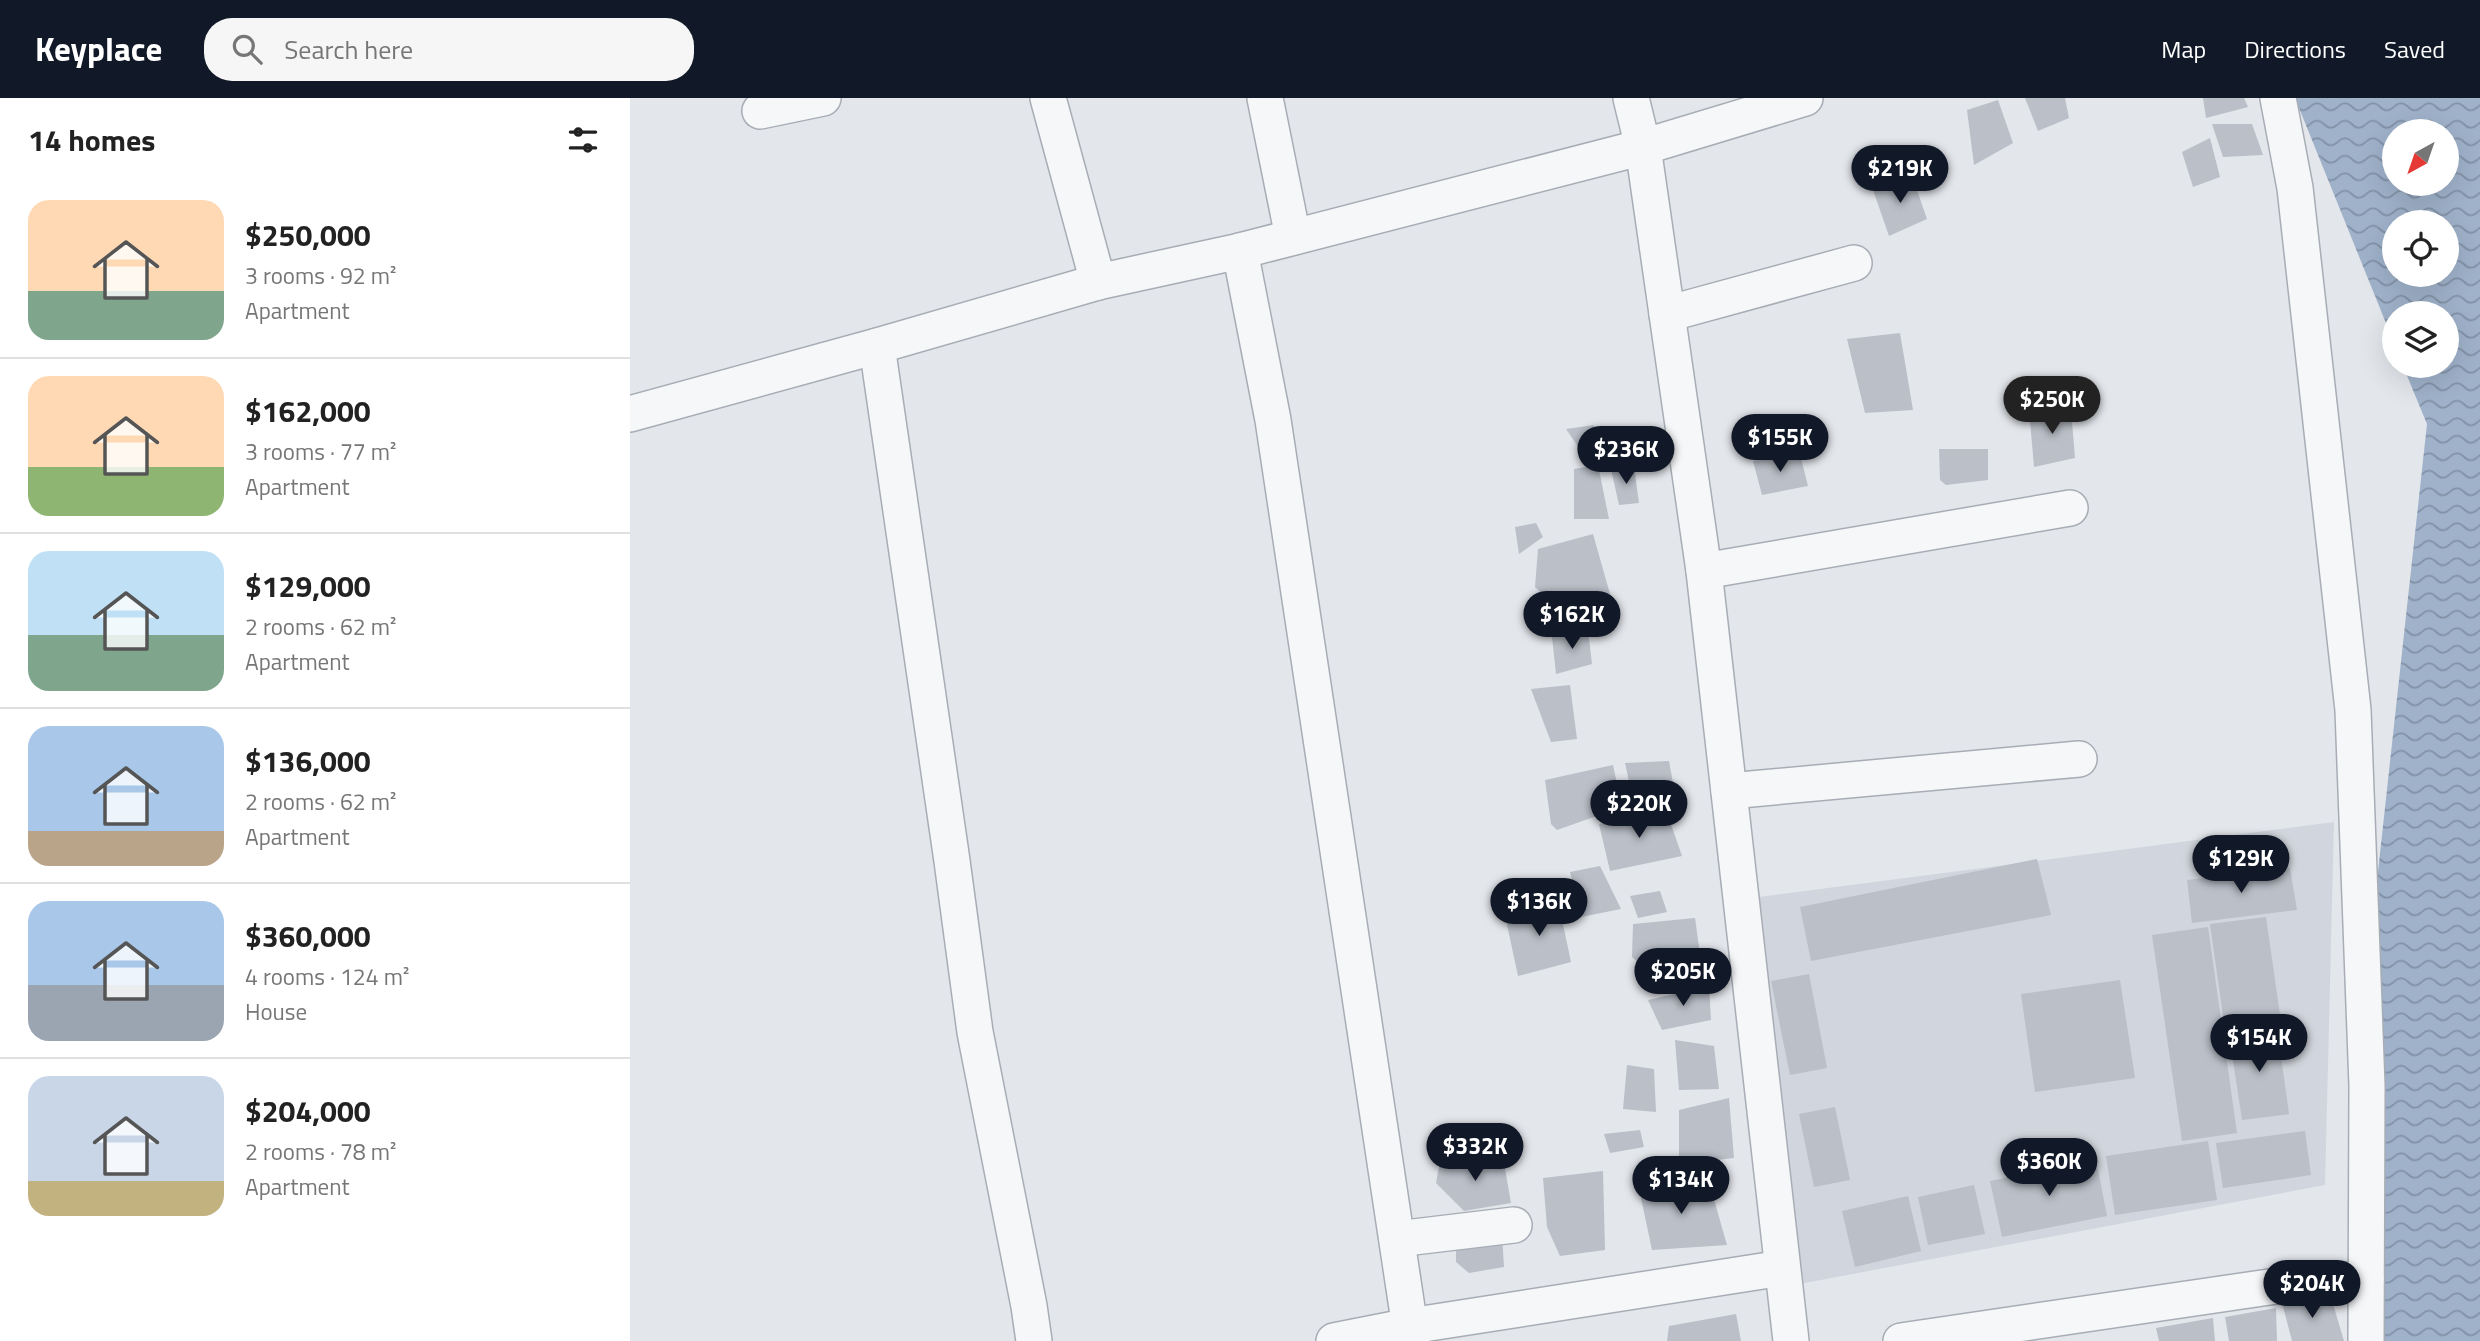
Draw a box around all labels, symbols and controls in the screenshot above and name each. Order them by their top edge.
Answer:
search box [204,18,694,81]
text: Keyplace [35,24,162,74]
icon: search [228,30,266,68]
text: Search here [284,30,413,69]
text: Map [2161,31,2206,67]
text: Directions [2244,31,2346,67]
text: Saved [2384,31,2445,67]
text: 14 homes [28,117,155,163]
north arrow [2382,119,2459,196]
map controls [2382,119,2459,378]
icon: filters [564,121,602,159]
pin: $219K [1851,146,1949,205]
text: $219K [1867,150,1933,185]
button: locate [2382,210,2459,287]
text: $250,000 [245,212,371,258]
icon: home [84,228,168,312]
text: 3 rooms · 92 m² [245,258,396,293]
text: Apartment [245,293,350,328]
button: layers [2382,301,2459,378]
pin: $250K [2003,376,2101,436]
text: $250K [2019,381,2085,416]
text: $162,000 [245,388,371,434]
icon: home [84,404,168,488]
pin: $155K [1731,414,1829,474]
text: $155K [1747,419,1813,454]
pin: $236K [1577,426,1675,486]
text: $236K [1593,431,1659,466]
text: 3 rooms · 77 m² [245,434,396,469]
text: Apartment [245,469,350,504]
text: $129,000 [245,563,371,609]
icon: home [84,579,168,663]
pin: $162K [1523,592,1621,651]
text: $162K [1539,596,1605,631]
text: 2 rooms · 62 m² [245,609,396,644]
text: Apartment [245,644,350,679]
text: $136,000 [245,738,371,784]
icon: home [84,754,168,838]
pin: $220K [1590,780,1688,840]
text: 2 rooms · 62 m² [245,784,396,819]
text: $220K [1606,785,1672,820]
text: Apartment [245,819,350,854]
pin: $129K [2192,836,2290,895]
text: $129K [2208,840,2274,875]
pin: $136K [1490,878,1588,938]
text: $136K [1506,883,1572,918]
text: $360,000 [245,913,371,959]
icon: home [84,929,168,1013]
pin: $205K [1634,948,1732,1008]
text: $205K [1650,953,1716,988]
text: 4 rooms · 124 m² [245,959,409,994]
text: House [245,994,307,1029]
pin: $154K [2210,1014,2308,1074]
text: $154K [2226,1019,2292,1054]
text: $204,000 [245,1088,371,1134]
icon: home [84,1104,168,1188]
pin: $332K [1426,1124,1524,1183]
text: $332K [1442,1128,1508,1163]
text: 2 rooms · 78 m² [245,1134,396,1169]
pin: $360K [2000,1138,2098,1198]
text: $360K [2016,1143,2082,1178]
pin: $134K [1632,1156,1730,1216]
text: $134K [1648,1161,1714,1196]
text: Apartment [245,1169,350,1204]
pin: $204K [2263,1260,2361,1320]
text: $204K [2279,1265,2345,1300]

